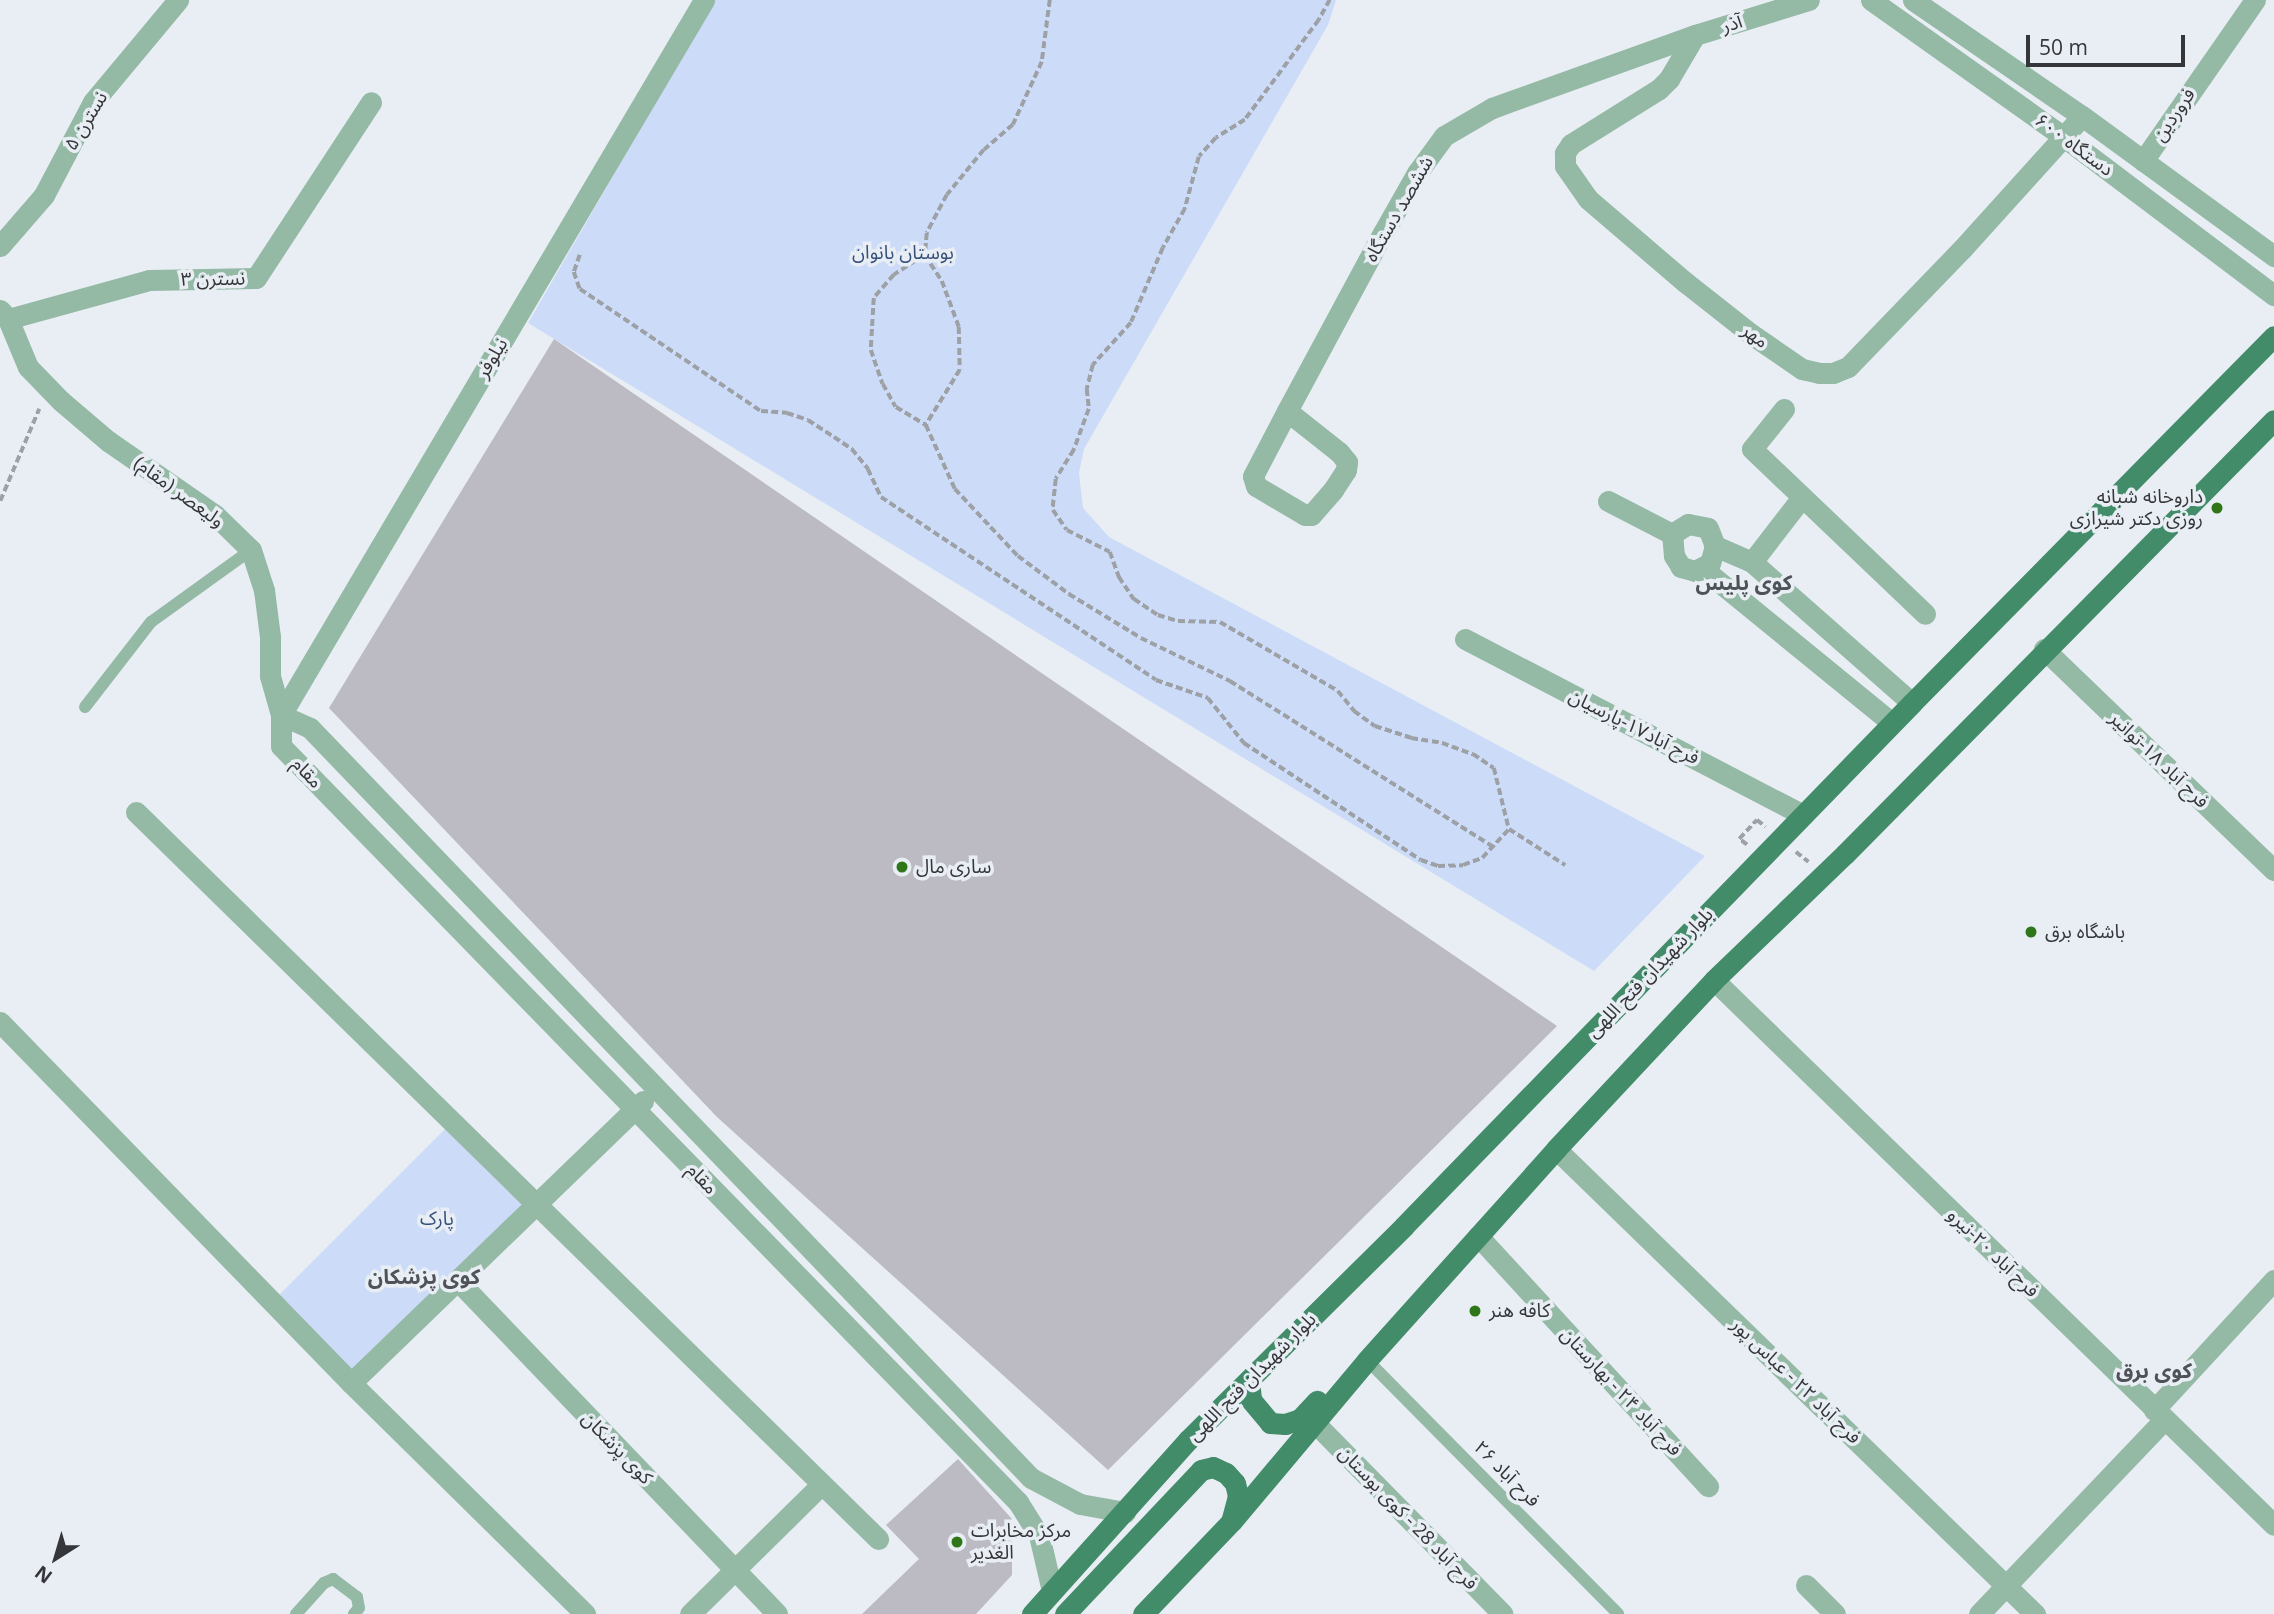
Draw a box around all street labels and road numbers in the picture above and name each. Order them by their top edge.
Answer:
street label: آذر [1719,10,1745,38]
street label: فروردین [2148,84,2200,146]
street label: نسترن ۵ [60,87,112,155]
street label: ۶۰۰ دستگاه [2030,109,2118,181]
street label: ششصد دستگاه [1360,152,1438,266]
street label: نسترن ۳ [180,267,246,291]
street label: مهر [1737,319,1773,353]
street label: نیلوفر [471,334,513,382]
street label: ولیعصر (مقام) [129,452,229,532]
street label: فرح آباد۱۷-پارسیان [1565,684,1703,770]
street label: فرح آباد ۱۸-توانیر [2105,707,2213,813]
street label: مقام [287,753,327,793]
street label: بلوار شهیدان فتح اللهی [1582,903,1718,1043]
street label: مقام [682,1159,722,1199]
street label: فرح آباد ۲۰-نیرو [1943,1204,2043,1302]
street label: بلوار شهیدان فتح اللهی [1183,1308,1321,1446]
street label: فرح آباد ۲۲ - عباس پور [1727,1313,1865,1449]
street label: فرح آباد ۲۴ - بهارستان [1556,1323,1686,1461]
street label: کوی پزشکان [577,1407,657,1489]
street label: فرح آباد ۲۶ [1469,1436,1545,1512]
street label: فرح آباد 28 - کوی بوستان [1334,1441,1482,1595]

